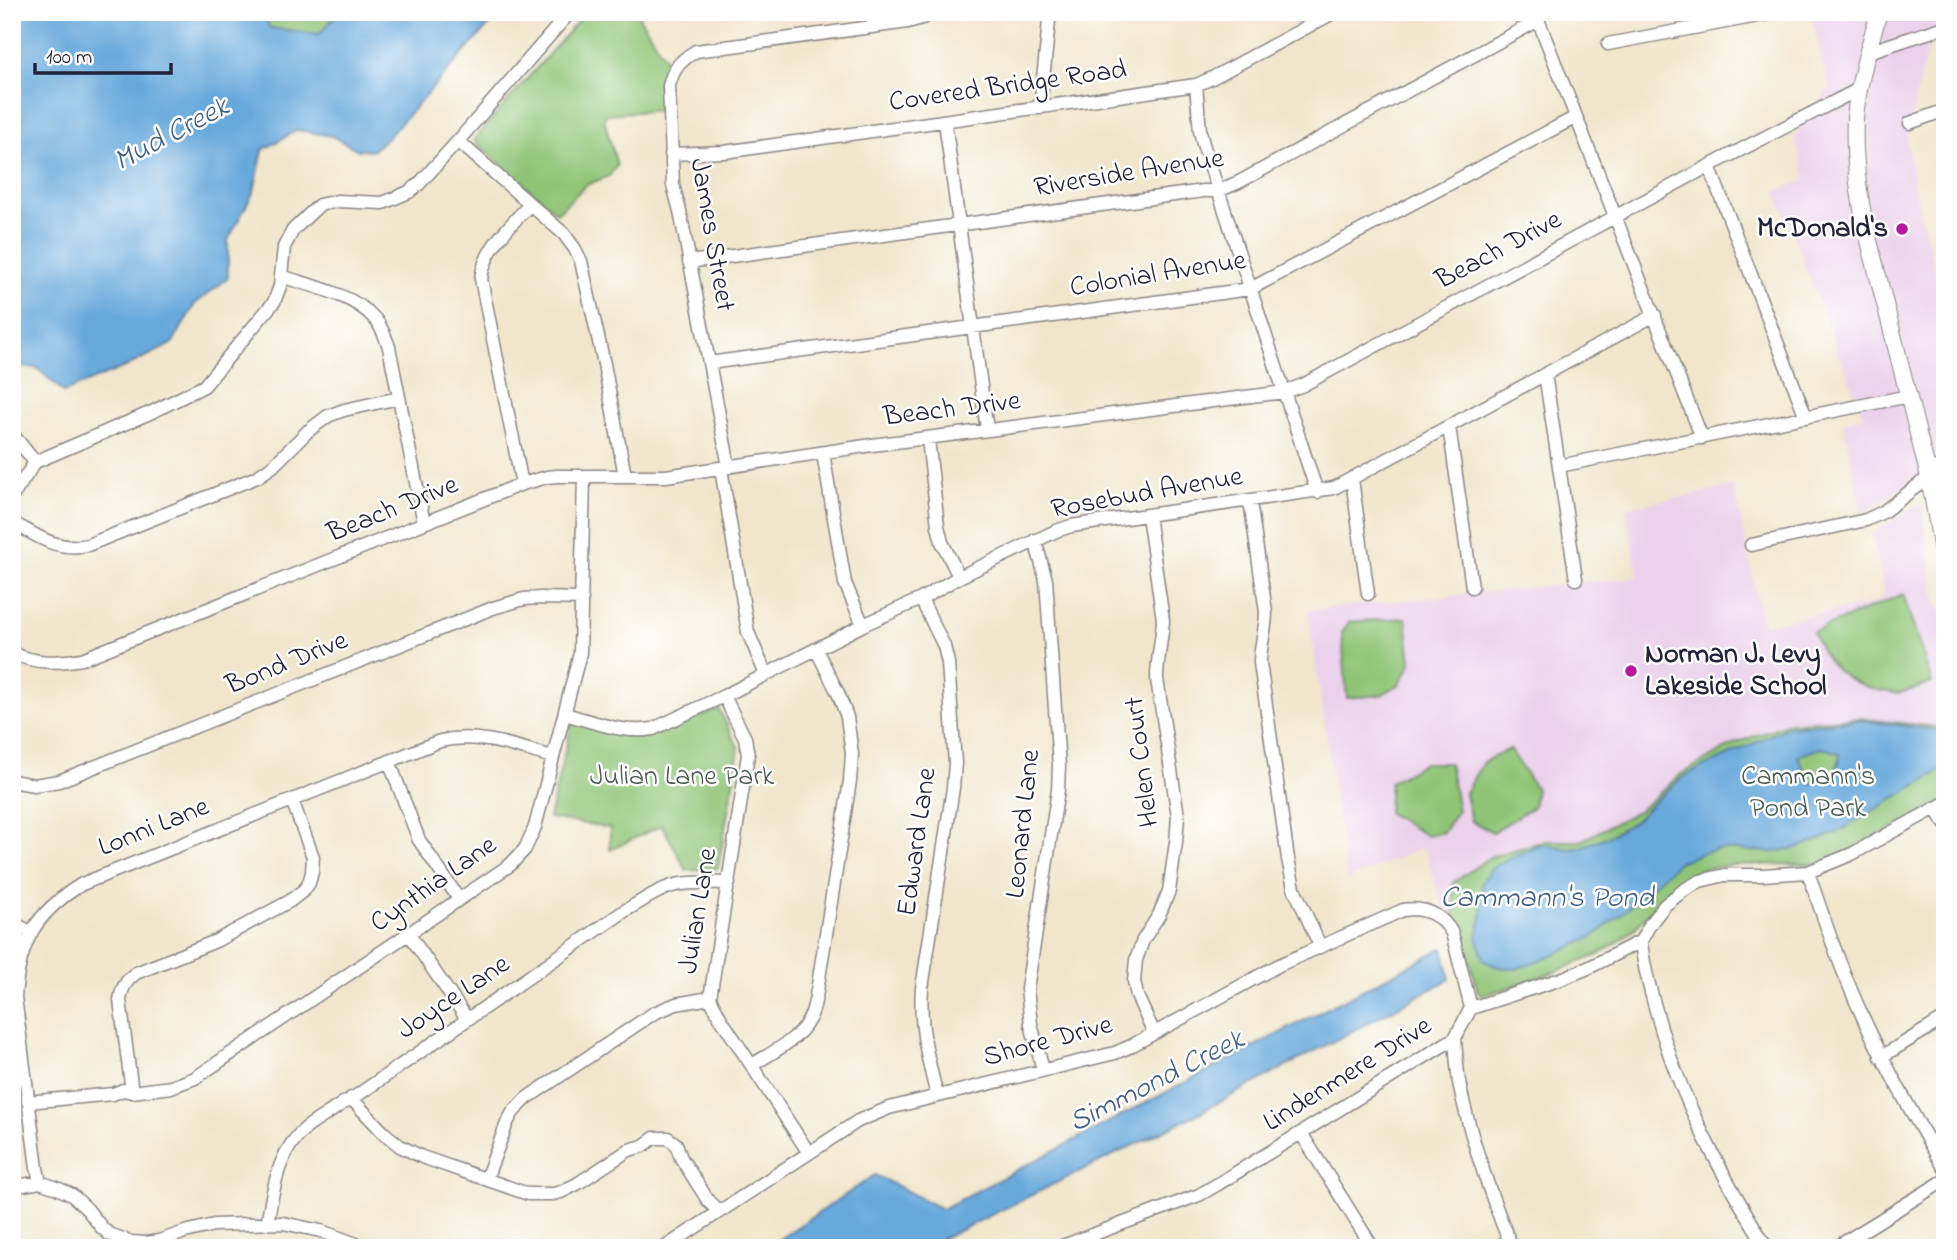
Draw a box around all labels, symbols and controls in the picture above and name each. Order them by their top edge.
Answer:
scale bar [35,32,172,76]
text: 100 m [46,43,92,73]
street label: Covered Bridge Road [887,50,1130,124]
water label: Mud Creek [106,85,239,184]
street label: Riverside Avenue [1031,139,1227,209]
street label: James Street [677,155,745,315]
street label: Beach Drive [1428,200,1570,302]
place label: McDonald's [1757,209,1888,250]
marker: McDonald's [1894,221,1910,237]
street label: Colonial Avenue [1067,241,1249,309]
street label: Beach Drive [880,381,1023,439]
street label: Rosebud Avenue [1048,457,1247,531]
street label: Beach Drive [321,465,465,555]
street label: Bond Drive [219,621,355,707]
place label: Norman J. Levy Lakeside School [1645,635,1827,708]
marker: Norman J. Levy Lakeside School [1623,663,1639,679]
street label: Helen Court [1115,695,1171,829]
street label: Leonard Lane [996,747,1052,901]
park label: Julian Lane Park [590,757,775,798]
park label: Cammann's Pond Park [1741,757,1875,830]
street label: Edward Lane [887,765,949,919]
street label: Lonni Lane [92,787,216,869]
street label: Cynthia Lane [362,826,506,944]
street label: Julian Lane [669,845,729,977]
water label: Cammann's Pond [1440,877,1655,921]
street label: Joyce Lane [389,945,519,1051]
street label: Shore Drive [979,1005,1118,1079]
street label: Lindenmere Drive [1256,1006,1441,1143]
water label: Simmond Creek [1062,1018,1254,1145]

